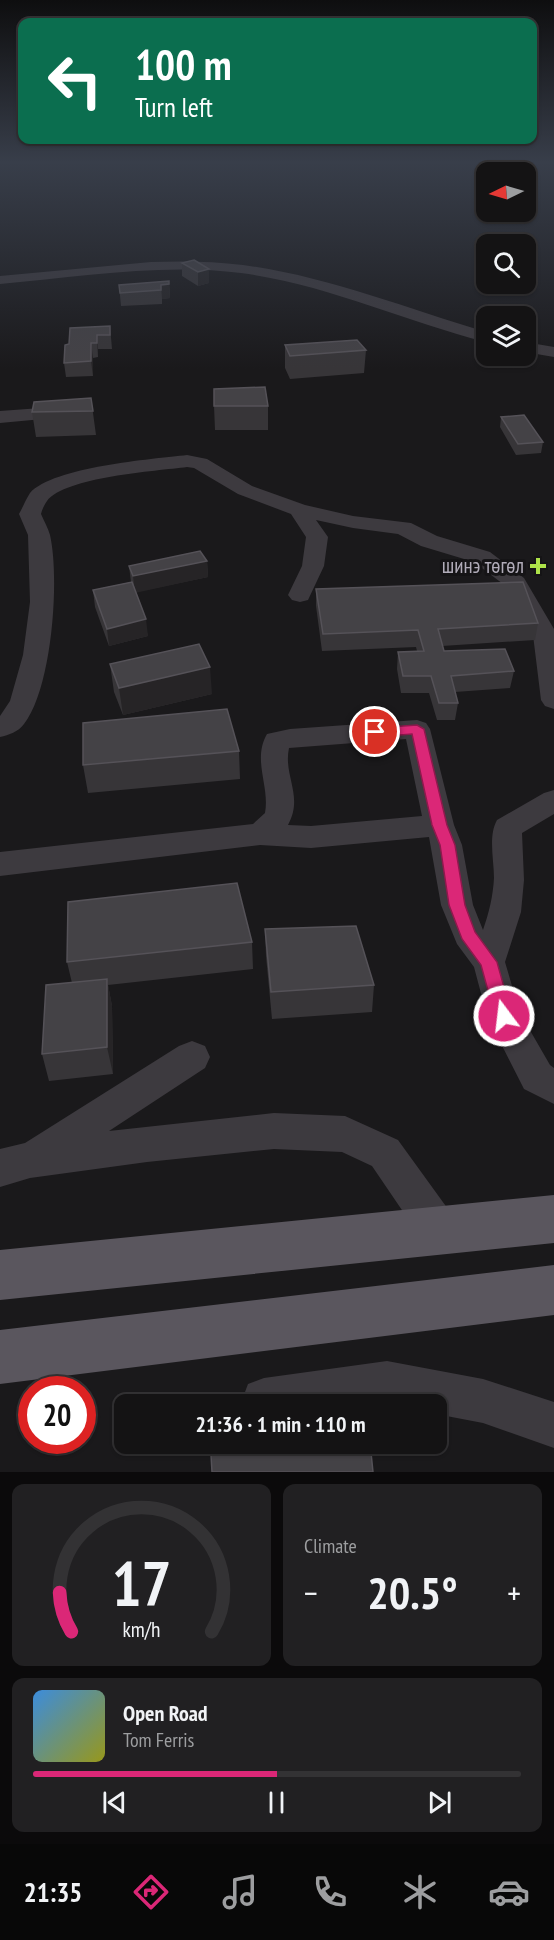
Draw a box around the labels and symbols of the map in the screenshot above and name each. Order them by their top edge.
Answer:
north arrow [476,162,536,222]
place label: шинэ төгөл [442,552,524,579]
marker: шинэ төгөл [529,557,547,575]
pin [349,706,400,757]
position arrow [472,984,536,1048]
speed limit sign: 20 [18,1376,96,1454]

